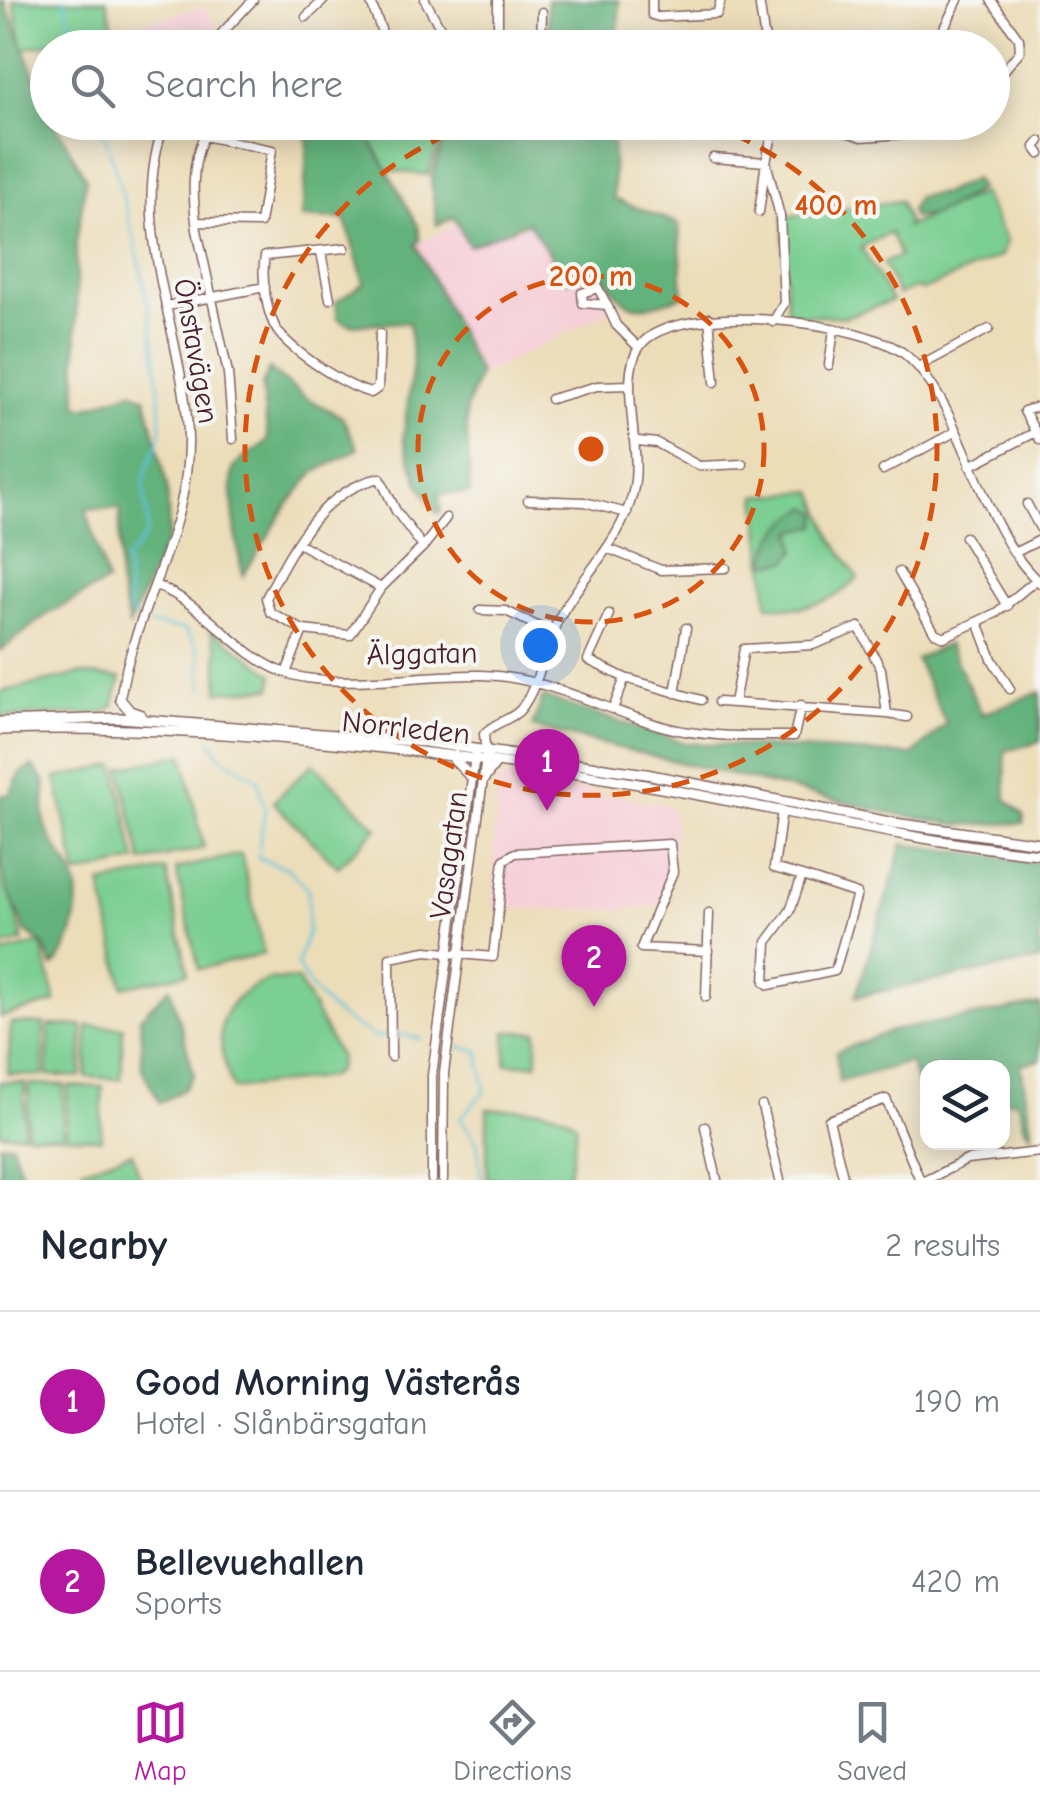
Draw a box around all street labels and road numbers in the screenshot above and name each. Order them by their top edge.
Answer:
street label: Önstavägen [166,276,226,426]
street label: Älggatan [366,636,478,672]
street label: Norrleden [340,704,472,752]
street label: Vasagatan [423,789,475,921]

